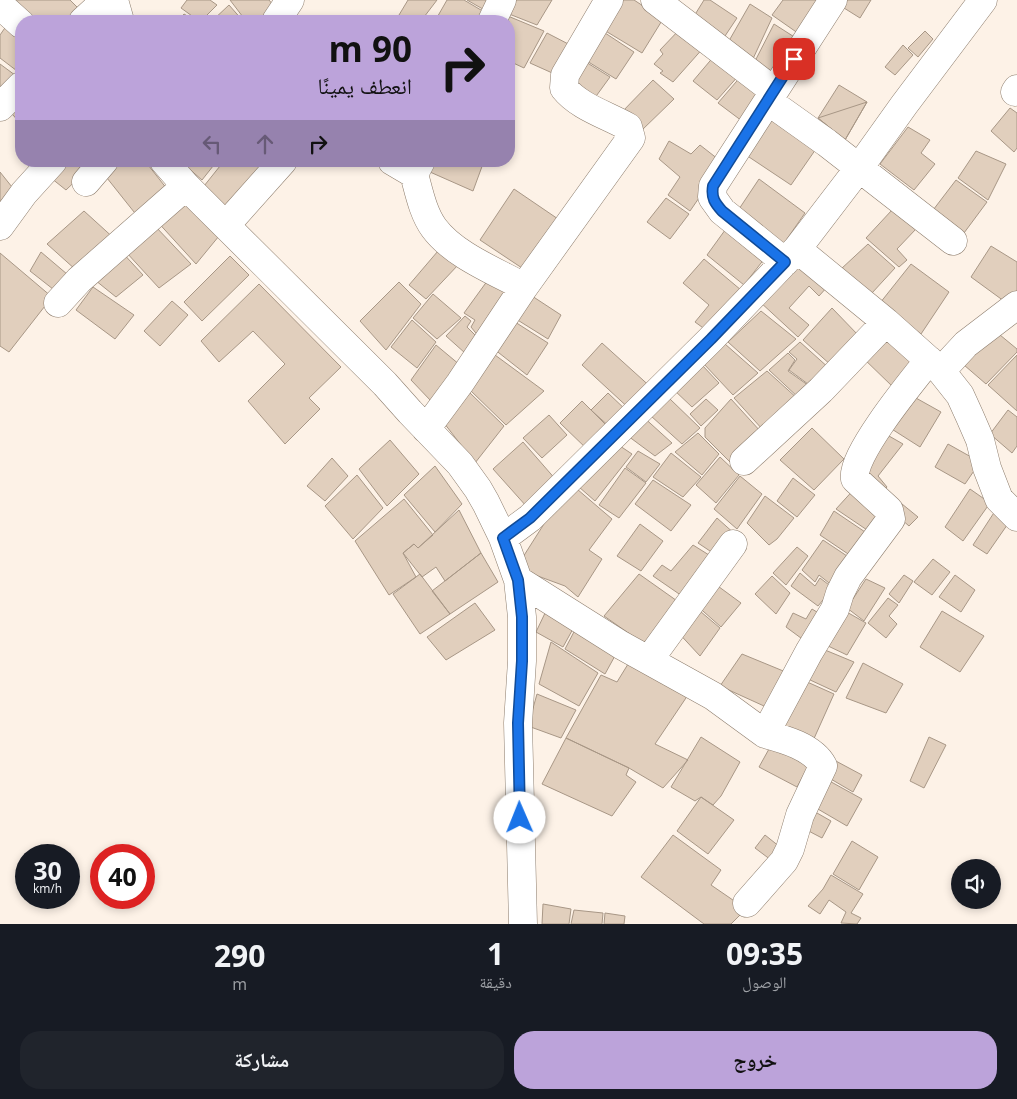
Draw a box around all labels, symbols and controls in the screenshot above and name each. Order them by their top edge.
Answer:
text: 90 m [329,25,412,72]
icon: right [430,35,495,100]
pin [773,38,815,80]
icon: arrive [780,45,808,73]
text: انعطف يمينًا [318,70,412,100]
icon: left [198,130,226,158]
icon: ahead [251,130,279,158]
icon: right [304,130,332,158]
position arrow [493,791,545,843]
speed limit sign: 40 [90,844,155,909]
text: 30 [33,853,62,887]
map controls [951,859,1001,909]
button: sound [951,859,1001,909]
text: km/h [33,880,62,897]
text: 1 [487,933,504,974]
text: 09:35 [726,933,803,974]
text: 290 [214,935,265,976]
text: دقيقة [479,971,512,993]
text: الوصول [742,971,787,993]
text: m [232,973,247,995]
button: مشاركة [20,1031,504,1089]
button: خروج [514,1031,997,1089]

